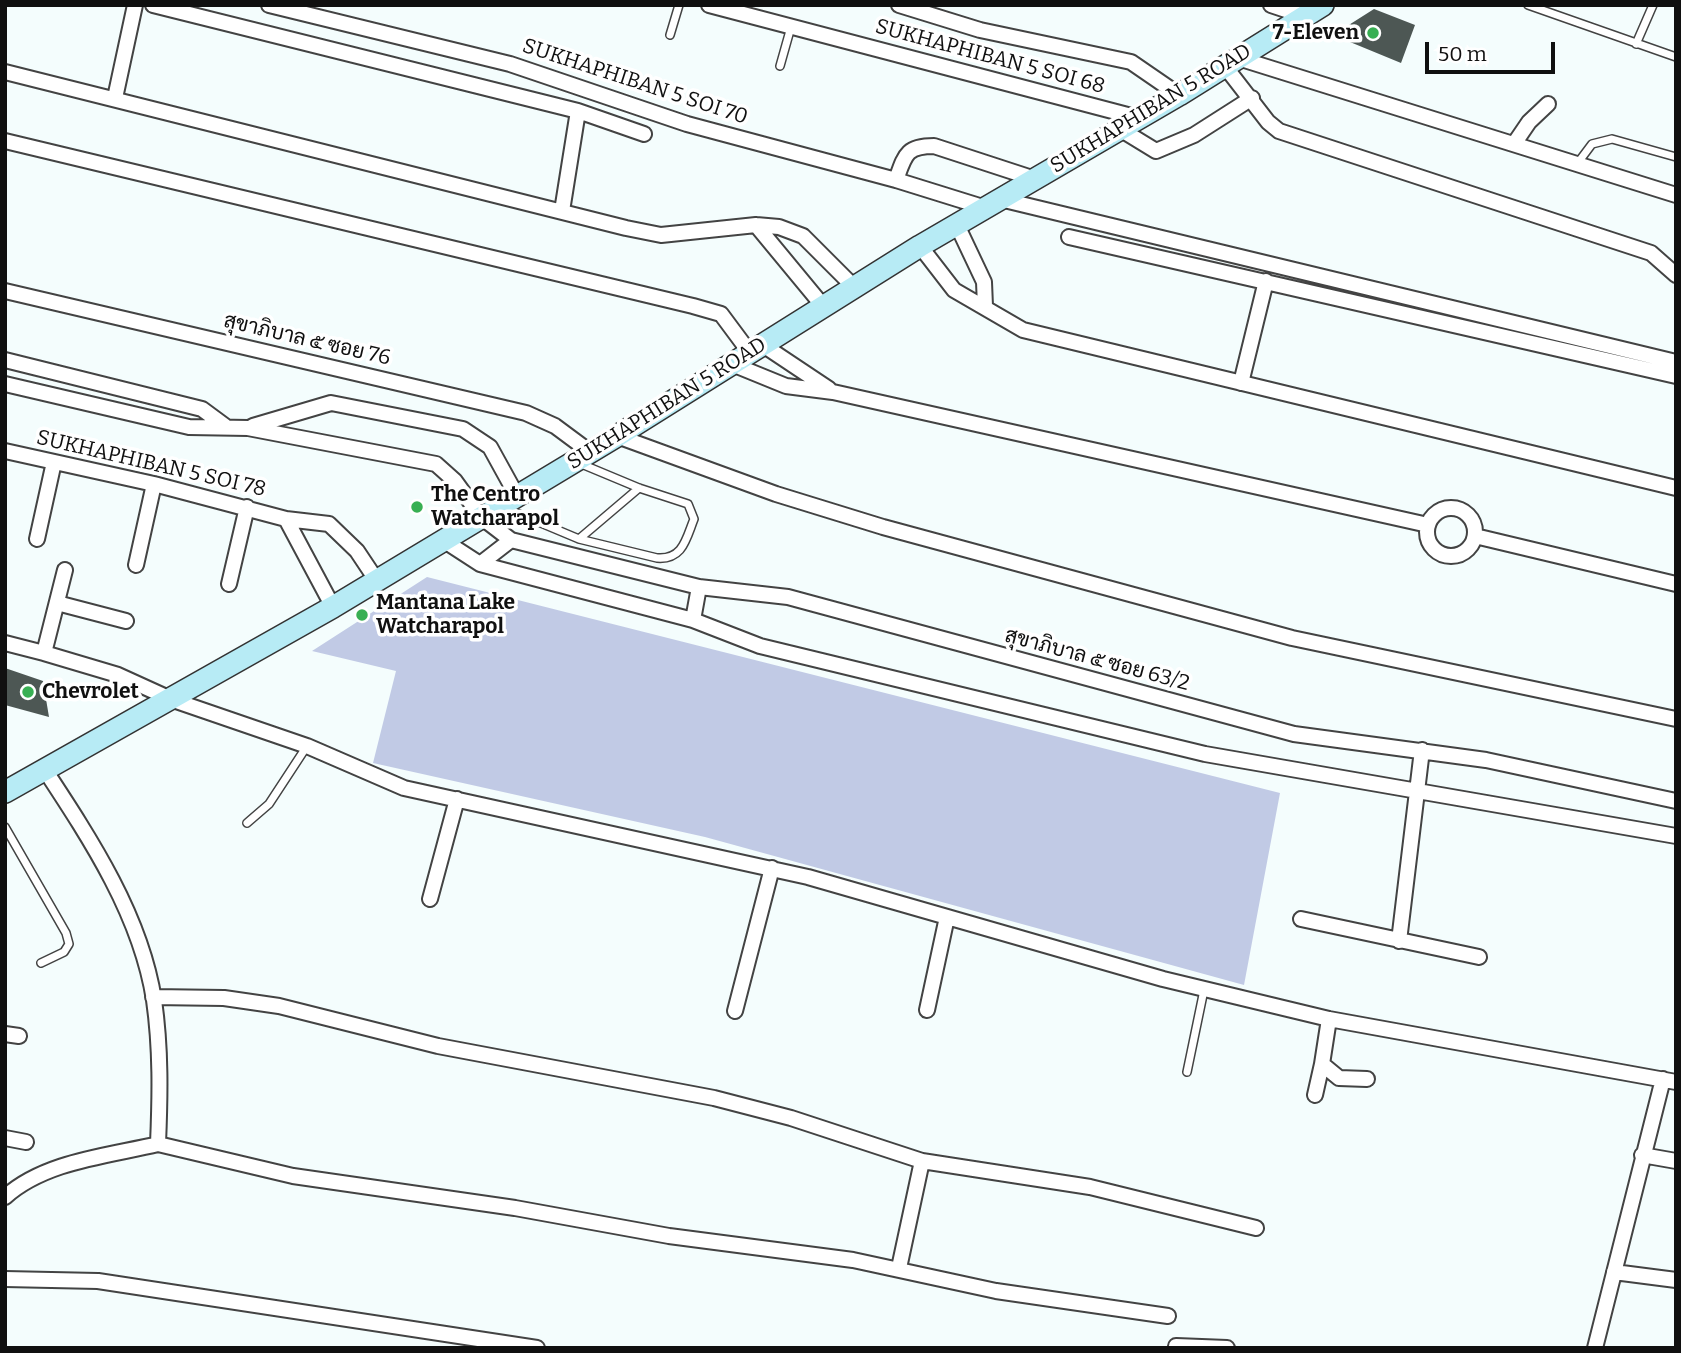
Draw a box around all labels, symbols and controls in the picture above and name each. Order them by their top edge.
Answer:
street label: SUKHAPHIBAN 5 SOI 68 [872,14,1108,100]
place label: 7-Eleven [1273,20,1359,46]
marker: 7-Eleven [1365,25,1381,41]
scale bar [1429,28,1558,72]
street label: SUKHAPHIBAN 5 SOI 70 [519,34,751,130]
street label: SUKHAPHIBAN 5 ROAD [1046,39,1256,179]
text: 50 m [1438,41,1487,67]
street label: สุขาภิบาล ๕ ซอย 76 [221,309,393,371]
street label: SUKHAPHIBAN 5 ROAD [563,332,771,476]
street label: SUKHAPHIBAN 5 SOI 78 [34,425,268,503]
place label: The Centro Watcharapol [431,482,559,532]
marker: The Centro Watcharapol [409,499,425,515]
place label: Mantana Lake Watcharapol [376,590,515,640]
marker: Mantana Lake Watcharapol [354,607,370,623]
street label: สุขาภิบาล ๕ ซอย 63/2 [1002,623,1192,697]
place label: Chevrolet [42,679,139,705]
marker: Chevrolet [20,684,36,700]

